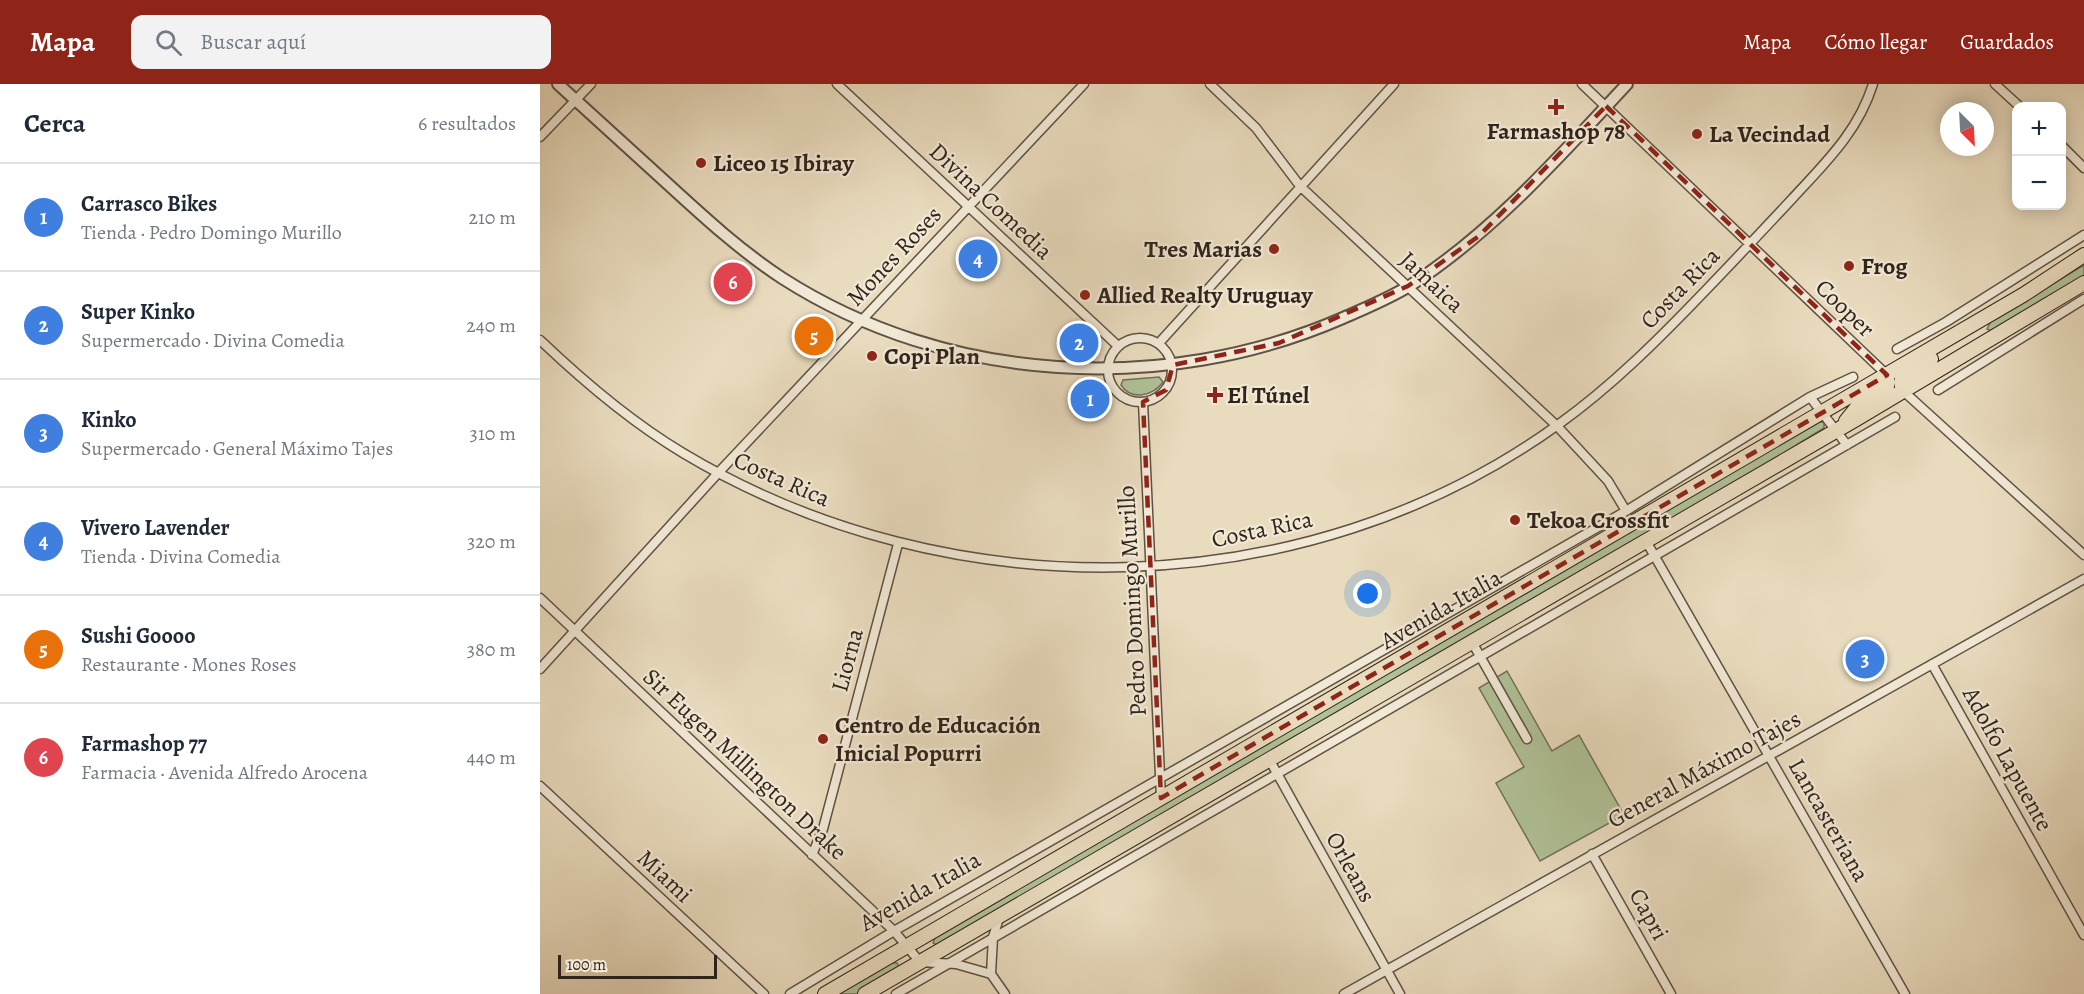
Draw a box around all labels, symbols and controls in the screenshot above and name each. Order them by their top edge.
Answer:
search box [131,15,551,69]
text: Mapa [30,23,95,61]
icon: search [152,26,185,59]
text: Buscar aquí [200,27,306,57]
text: Mapa [1743,28,1791,56]
text: Cómo llegar [1824,28,1927,56]
text: Guardados [1960,28,2054,56]
marker: Farmashop 78 [1549,100,1563,114]
north arrow [1940,102,1994,156]
map controls [2012,102,2066,210]
button: + [2012,102,2066,156]
text: Cerca [24,106,86,141]
text: 6 resultados [418,110,516,137]
place label: Farmashop 78 [1487,115,1625,147]
place label: La Vecindad [1709,118,1830,150]
marker: La Vecindad [1690,127,1704,141]
street label: Divina Comedia [922,135,1060,267]
place label: Liceo 15 Ibiray [713,147,855,179]
marker: Liceo 15 Ibiray [694,156,708,170]
button: − [2012,156,2066,210]
text: Carrasco Bikes [81,189,217,219]
street label: Mones Roses [839,199,949,313]
text: 1 [40,204,47,231]
text: 210 m [468,204,516,231]
text: Tienda · Pedro Domingo Murillo [81,219,342,246]
place label: Tres Marias [1144,233,1262,265]
pin: 4 [958,236,998,282]
street label: Costa Rica [1633,240,1728,336]
marker: Tres Marias [1267,242,1281,256]
street label: Jamaica [1393,244,1472,321]
place label: Frog [1861,250,1908,282]
marker: Frog [1842,259,1856,273]
pin: 6 [714,260,752,304]
street label: Cooper [1808,272,1882,344]
place label: Allied Realty Uruguay [1096,279,1314,311]
marker: Allied Realty Uruguay [1078,288,1092,302]
text: Super Kinko [81,297,195,327]
text: 2 [39,312,48,339]
text: 240 m [466,312,516,339]
pin: 5 [794,314,834,358]
pin: 2 [1060,320,1098,366]
text: Supermercado · Divina Comedia [81,327,345,354]
place label: Copi Plan [884,340,981,372]
marker: Copi Plan [865,349,879,363]
pin: 1 [1070,376,1110,422]
place label: El Túnel [1227,379,1310,411]
marker: El Túnel [1208,388,1222,402]
text: Kinko [81,405,137,435]
text: 3 [39,420,48,447]
text: 310 m [470,420,516,447]
text: Supermercado · General Máximo Tajes [81,435,393,462]
street label: Costa Rica [729,444,836,515]
street label: Pedro Domingo Murillo [1110,485,1154,717]
street label: Costa Rica [1209,503,1316,555]
place label: Tekoa Crossfit [1527,504,1670,536]
text: Vivero Lavender [81,513,230,543]
marker: Tekoa Crossfit [1508,513,1522,527]
text: 4 [39,528,48,555]
text: 320 m [467,528,516,555]
text: Tienda · Divina Comedia [81,543,281,570]
street label: Avenida Italia [1374,561,1508,657]
your location [1353,579,1382,608]
text: Sushi Goooo [81,621,196,651]
street label: Liorna [823,624,871,695]
text: 5 [39,636,48,663]
text: 380 m [467,636,516,663]
pin: 3 [1846,636,1884,682]
text: Restaurante · Mones Roses [81,651,297,678]
street label: Sir Eugen Millington Drake [636,661,854,867]
street label: Adolfo Lapuente [1955,680,2061,837]
street label: General Máximo Tajes [1602,703,1806,835]
place label: Centro de Educación Inicial Popurri [835,709,1041,769]
text: Farmashop 77 [81,729,207,759]
marker: Centro de Educación Inicial Popurri [816,732,830,746]
text: 6 [39,744,48,771]
text: 440 m [467,744,516,771]
street label: Lancasteriana [1781,752,1878,888]
text: Farmacia · Avenida Alfredo Arocena [81,759,368,786]
street label: Orleans [1318,826,1384,908]
street label: Miami [630,842,700,910]
street label: Avenida Italia [853,843,987,939]
street label: Capri [1622,882,1676,946]
scale bar [558,952,717,980]
text: 100 m [567,954,606,976]

